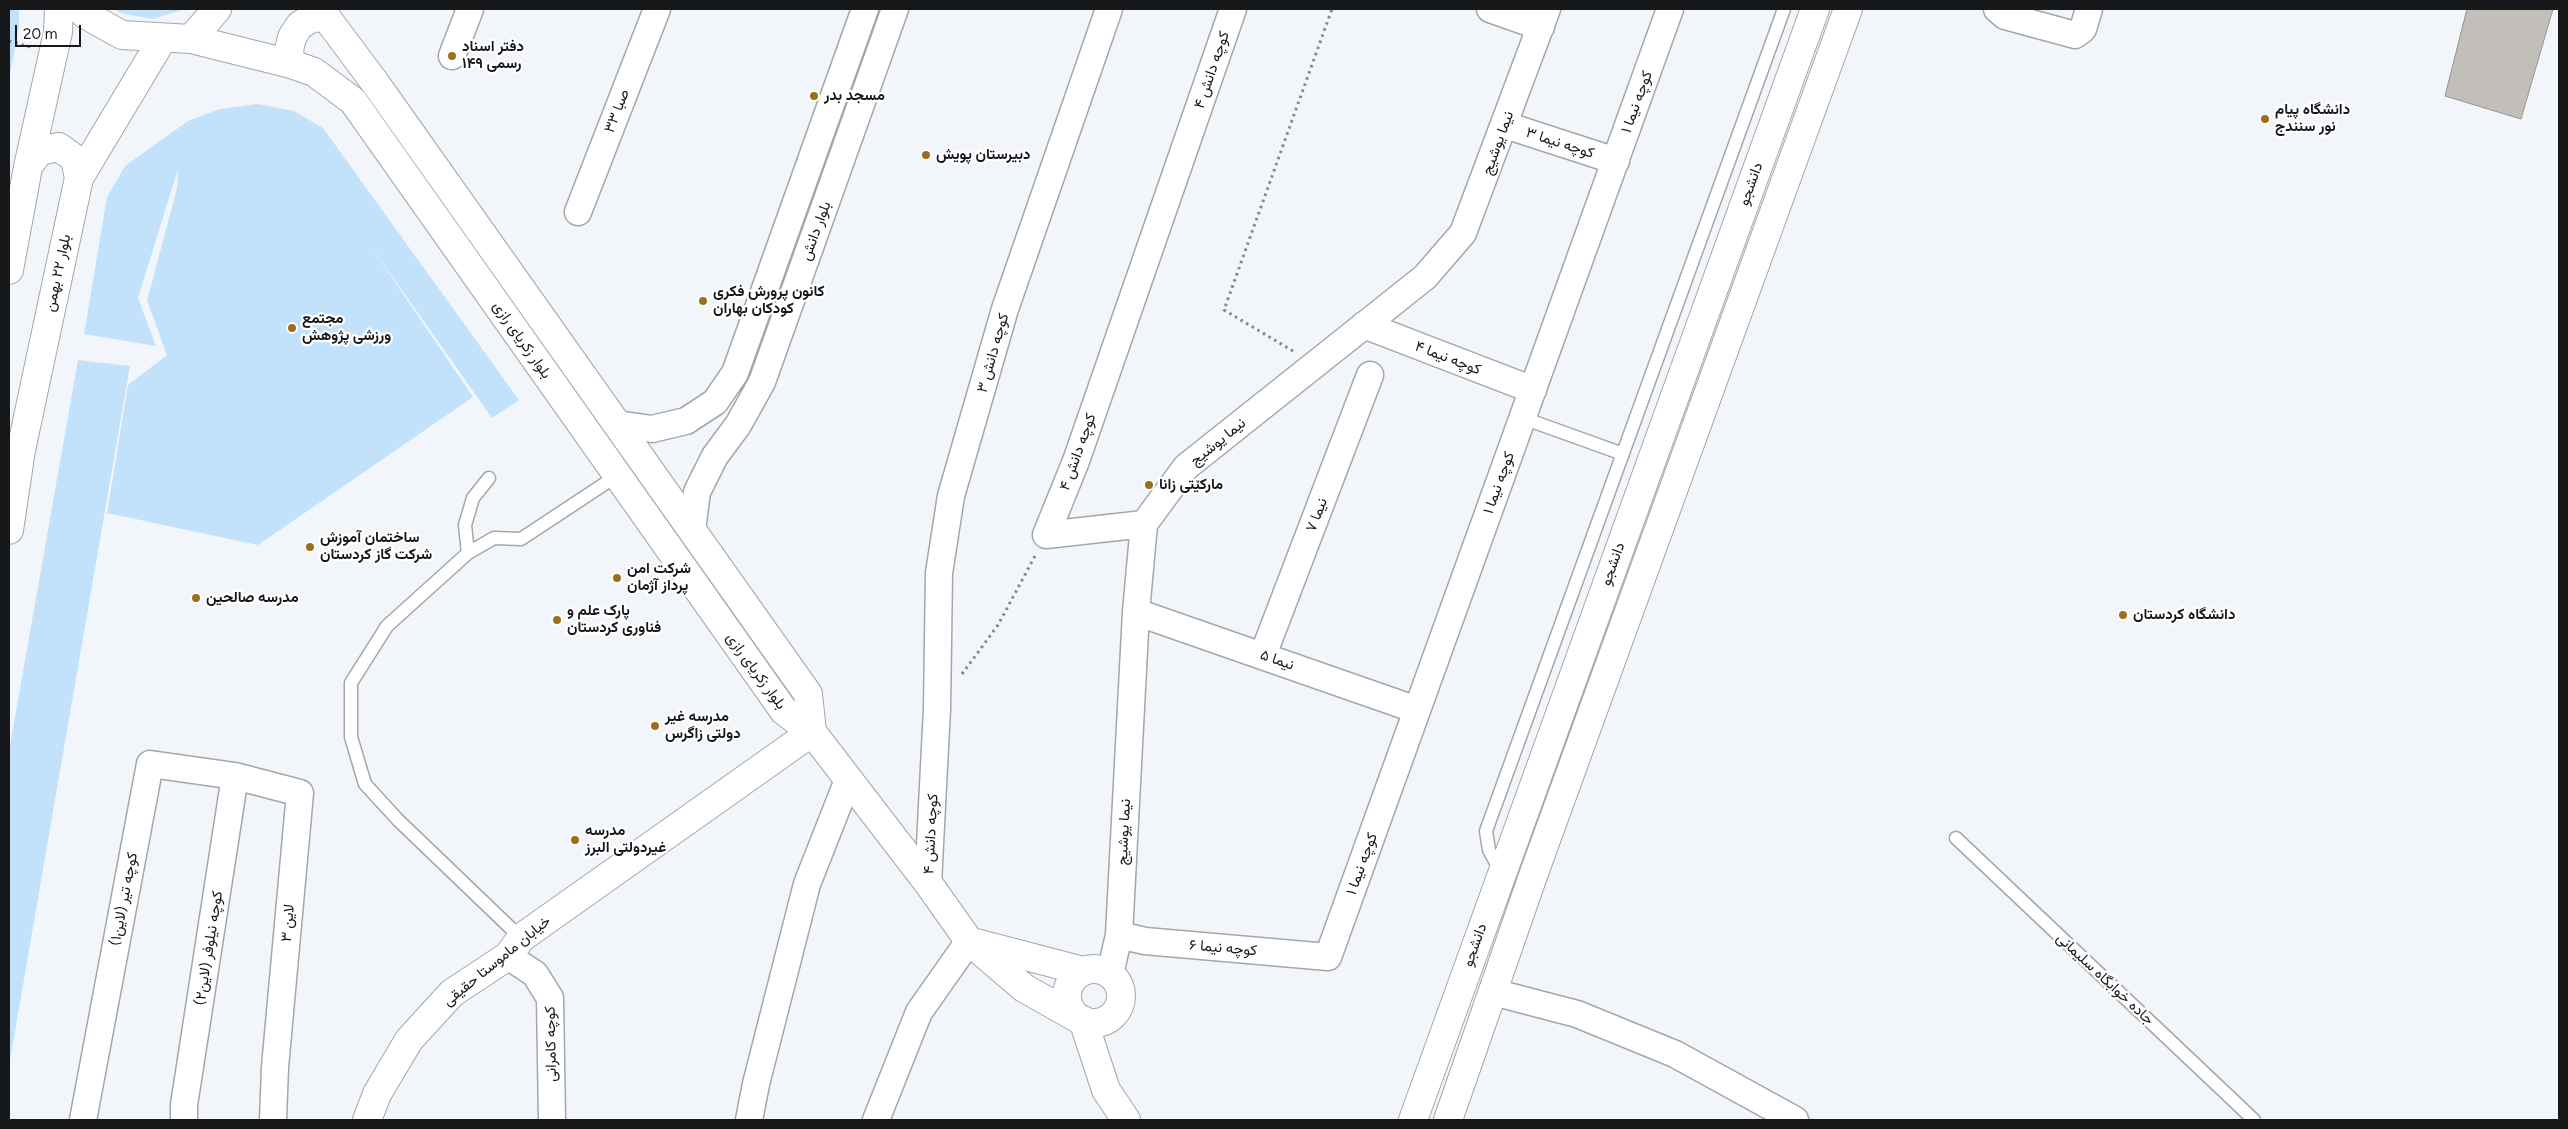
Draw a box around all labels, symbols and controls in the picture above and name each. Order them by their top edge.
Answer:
scale bar [18,15,84,47]
text: 20 m [23,25,57,43]
street label: کوچه دانش ۴ [1190,29,1234,111]
place label: دفتر اسناد رسمی ۱۴۹ [462,38,524,73]
marker: دفتر اسناد رسمی ۱۴۹ [446,50,458,62]
street label: کوچه نیما ۱ [1617,68,1657,136]
street label: ۳۳ صبا [601,87,633,135]
place label: مسجد بدر [824,87,885,105]
marker: مسجد بدر [808,90,820,102]
place label: دانشگاه پیام نور سنندج [2275,101,2350,136]
street label: نیما یوشیج [1478,109,1518,177]
marker: دانشگاه پیام نور سنندج [2259,113,2271,125]
street label: کوچه نیما ۳ [1524,124,1596,162]
place label: دبیرستان پویش [936,146,1031,164]
marker: دبیرستان پویش [920,149,932,161]
street label: دانشجو [1735,160,1767,208]
street label: بلوار دانش [797,199,835,263]
street label: بلوار ۲۲ بهمن [41,233,75,313]
place label: کانون پرورش فکری کودکان بهاران [713,283,824,318]
marker: کانون پرورش فکری کودکان بهاران [697,295,709,307]
street label: بلوار زکریای رازی [489,298,555,382]
place label: مجتمع ورزشی پژوهش [302,310,391,345]
street label: کوچه دانش ۳ [973,311,1013,395]
marker: مجتمع ورزشی پژوهش [286,322,298,334]
street label: کوچه نیما ۴ [1412,337,1484,379]
street label: کوچه دانش ۴ [1056,411,1100,493]
street label: نیما یوشیج [1186,414,1250,470]
street label: کوچه نیما ۱ [1479,449,1519,517]
place label: مارکێتی زانا [1159,476,1223,494]
marker: مارکێتی زانا [1143,479,1155,491]
street label: نیما ۷ [1302,496,1332,534]
place label: ساختمان آموزش شرکت گاز کردستان [320,529,432,564]
street label: دانشجو [1597,540,1629,588]
marker: ساختمان آموزش شرکت گاز کردستان [304,541,316,553]
place label: شرکت امن پرداز آژمان [627,560,691,595]
marker: شرکت امن پرداز آژمان [611,572,623,584]
place label: مدرسه صالحین [206,589,299,607]
marker: مدرسه صالحین [190,592,202,604]
place label: پارک علم و فناوری کردستان [567,602,661,637]
place label: دانشگاه کردستان [2133,606,2235,624]
marker: دانشگاه کردستان [2117,609,2129,621]
marker: پارک علم و فناوری کردستان [551,614,563,626]
street label: بلوار زکریای رازی [722,629,790,713]
street label: نیما ۵ [1258,646,1296,674]
place label: مدرسه غیر دولتی زاگرس [665,708,741,743]
marker: مدرسه غیر دولتی زاگرس [649,720,661,732]
street label: کوچه دانش ۴ [920,793,942,875]
street label: نیما یوشیج [1113,798,1135,866]
place label: مدرسه غیردولتی البرز [585,822,666,857]
street label: کوچه نیما ۱ [1342,830,1382,898]
marker: مدرسه غیردولتی البرز [569,834,581,846]
street label: کوچه تیر (لاین۱) [106,851,142,947]
street label: کوچه نیلوفر (لاین۲) [191,890,227,1006]
street label: لاین ۳ [277,903,299,943]
street label: خیابان ماموستا حقیقی [439,912,555,1010]
street label: دانشجو [1459,921,1491,969]
street label: جاده خوابگاه سلیمانی [2052,929,2158,1029]
street label: کوچه نیما ۶ [1188,936,1258,960]
street label: کوچه کامرانی [541,1006,561,1082]

